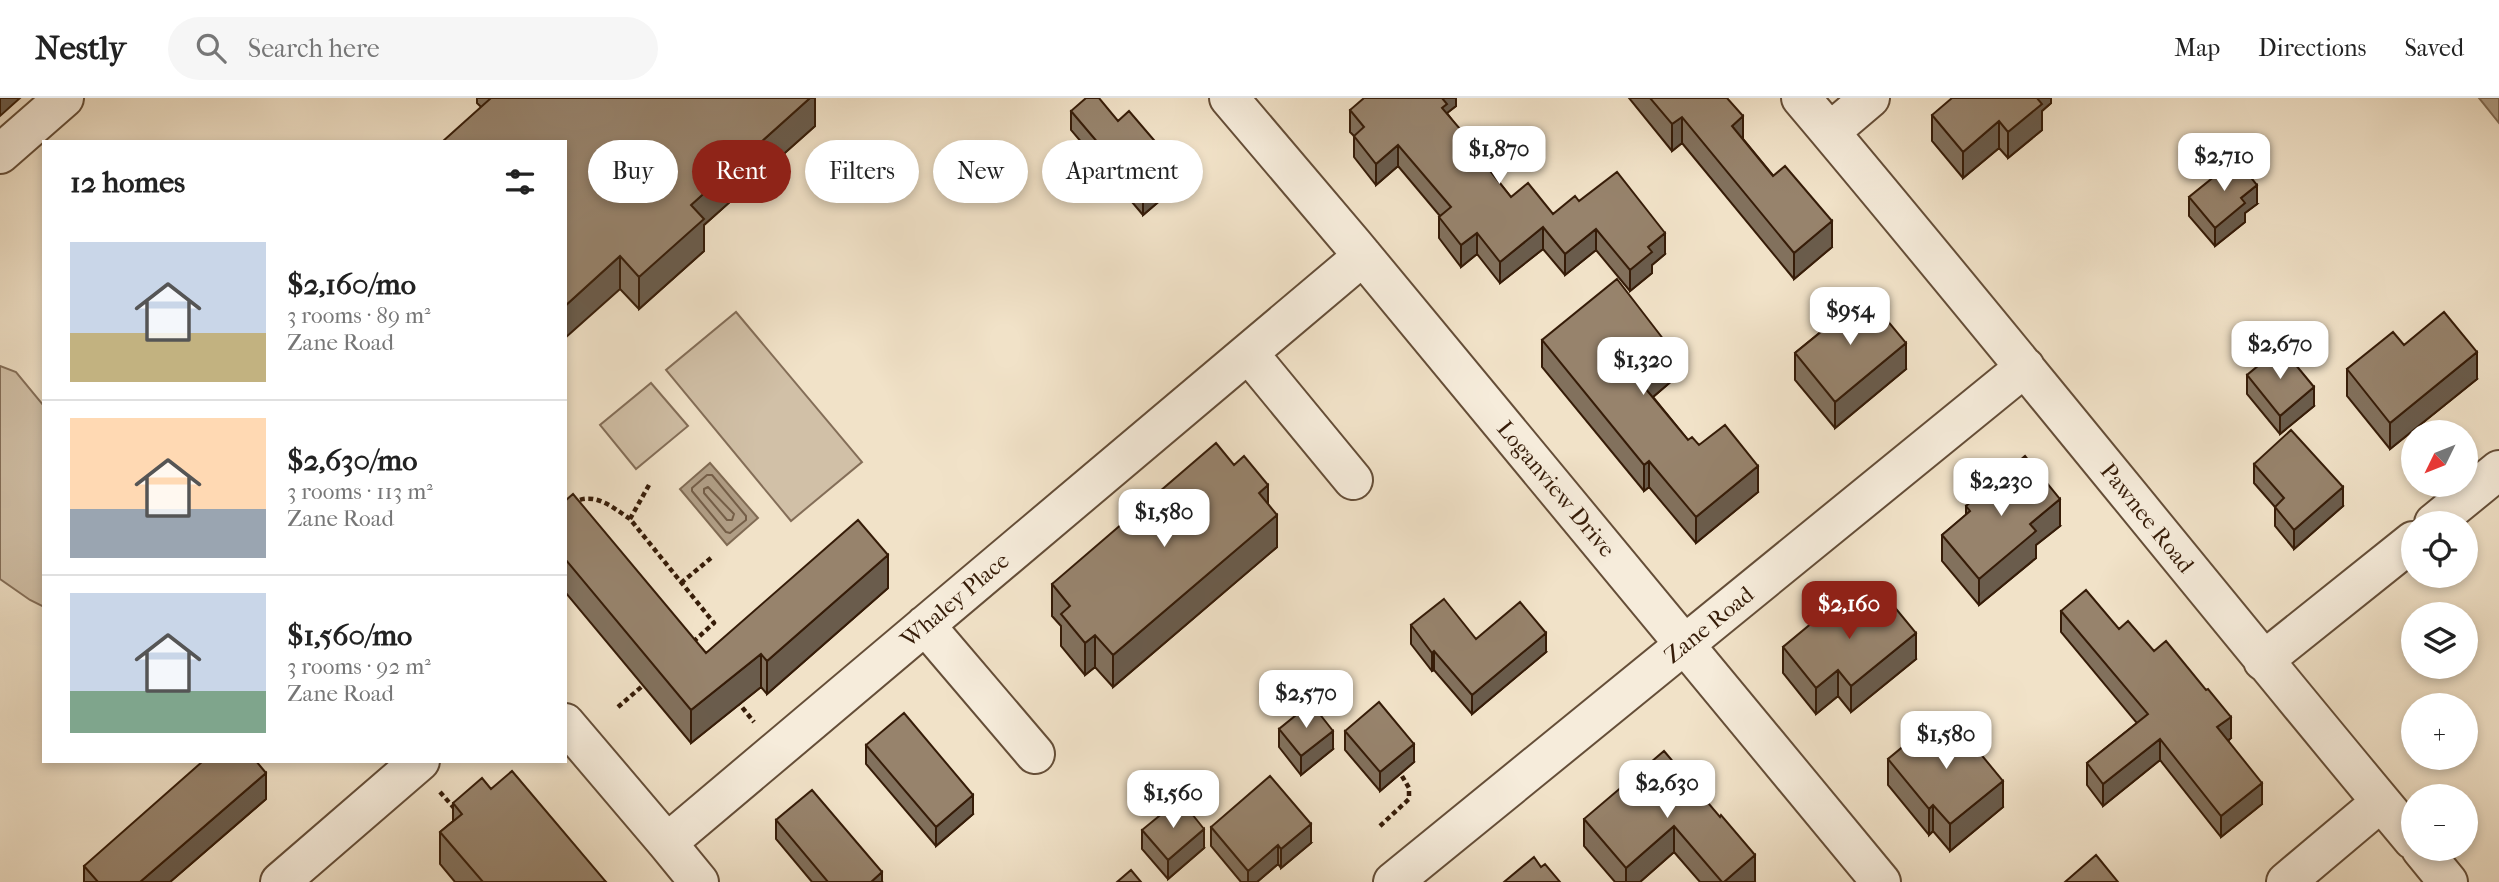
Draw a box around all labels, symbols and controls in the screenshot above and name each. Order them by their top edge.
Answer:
search box [168,17,658,80]
text: Nestly [35,29,126,68]
icon: search [192,29,230,67]
text: Search here [248,33,380,64]
text: Map [2174,34,2220,62]
text: Directions [2258,34,2366,62]
text: Saved [2404,34,2464,62]
pin: $1,870 [1442,126,1556,186]
pin: $2,710 [2167,134,2281,193]
text: $1,870 [1469,135,1529,162]
chip: Buy [588,140,678,203]
chip: Rent [692,140,791,203]
chip: Filters [805,140,919,203]
chip: New [933,140,1028,203]
chip: Apartment [1042,140,1203,203]
text: $2,710 [2194,142,2254,169]
icon: filters [501,163,539,201]
text: 12 homes [70,165,185,200]
text: $2,160/mo [287,267,416,302]
icon: home [126,270,210,354]
pin: $954 [1809,288,1891,347]
text: $954 [1826,296,1874,323]
text: 3 rooms · 89 m² [287,302,431,329]
pin: $2,670 [2223,322,2337,381]
text: Zane Road [287,329,394,356]
text: $2,670 [2247,330,2313,357]
pin: $1,320 [1586,338,1700,397]
text: $1,320 [1613,346,1673,373]
street label: Loganview Drive [1491,416,1621,562]
north arrow [2401,420,2478,497]
map controls [2401,420,2478,861]
text: $2,630/mo [287,443,417,478]
icon: home [126,446,210,530]
pin: $2,230 [1944,458,2058,518]
street label: Pawnee Road [2095,458,2200,579]
text: $2,230 [1969,467,2033,494]
text: 3 rooms · 113 m² [287,478,433,505]
pin: $1,580 [1107,490,1221,549]
text: $1,580 [1135,498,1193,525]
text: Zane Road [287,505,394,532]
button: locate [2401,511,2478,588]
street label: Whaley Place [895,547,1015,654]
street label: Zane Road [1659,581,1759,669]
pin: $2,160 [1792,582,1906,641]
text: $2,160 [1818,590,1880,617]
button: layers [2401,602,2478,679]
text: $1,560/mo [287,618,412,653]
icon: home [126,621,210,705]
text: 3 rooms · 92 m² [287,653,431,680]
pin: $2,570 [1249,670,1363,730]
text: $2,570 [1275,679,1337,706]
text: Zane Road [287,680,394,707]
button: + [2401,693,2478,770]
pin: $1,580 [1889,712,2003,771]
text: $1,580 [1917,720,1975,747]
pin: $2,630 [1610,760,1724,820]
text: $2,630 [1635,769,1699,796]
pin: $1,560 [1116,770,1230,830]
text: $1,560 [1143,779,1203,806]
button: − [2401,784,2478,861]

